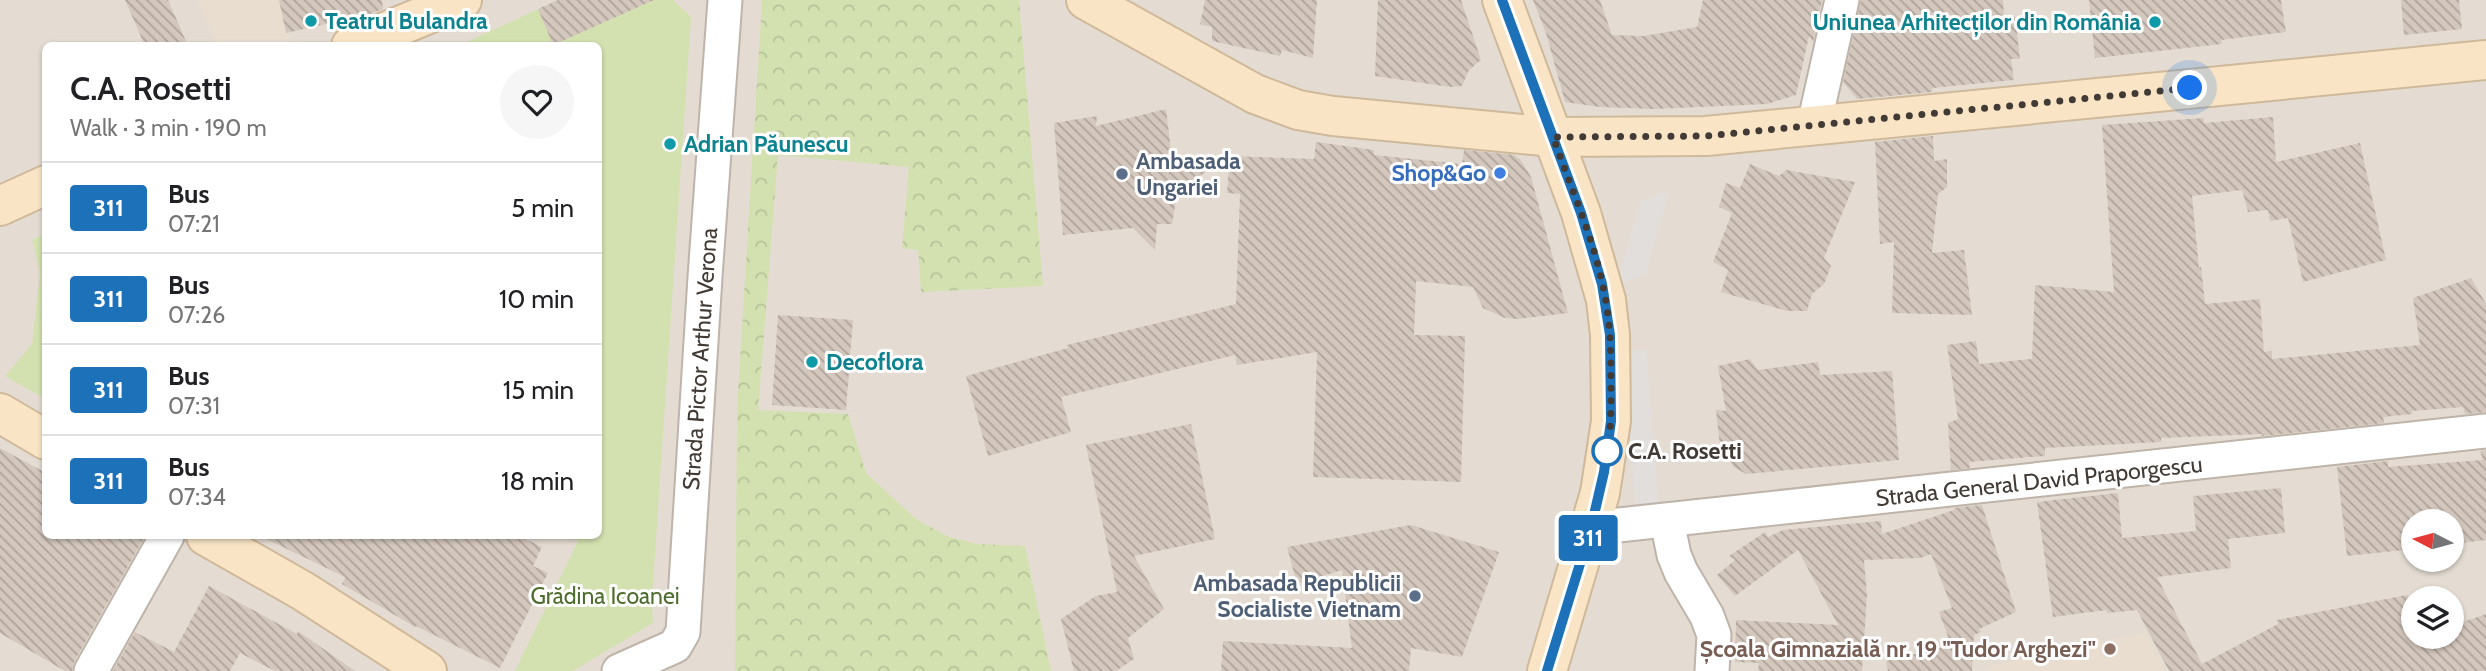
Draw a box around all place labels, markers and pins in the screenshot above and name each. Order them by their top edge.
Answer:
place label: Teatrul Bulandra [325,7,488,35]
place label: Uniunea Arhitecților din România [1812,8,2142,37]
marker: Teatrul Bulandra [303,13,319,29]
marker: Uniunea Arhitecților din România [2147,14,2163,30]
place label: Adrian Păunescu [684,130,849,158]
marker: Adrian Păunescu [662,136,678,152]
place label: Ambasada Ungariei [1136,147,1241,201]
place label: Shop&Go [1391,159,1486,187]
marker: Shop&Go [1492,165,1508,181]
marker: Ambasada Ungariei [1114,166,1130,182]
place label: Decoflora [826,348,924,376]
marker: Decoflora [804,354,820,370]
marker: C.A. Rosetti [1592,436,1622,466]
place label: C.A. Rosetti [1628,437,1742,465]
place label: Ambasada Republicii Socialiste Vietnam [1193,569,1401,623]
marker: Ambasada Republicii Socialiste Vietnam [1407,588,1423,604]
place label: Școala Gimnazială nr. 19 "Tudor Arghezi" [1700,635,2096,664]
marker: Școala Gimnazială nr. 19 "Tudor Arghezi" [2102,641,2118,657]

